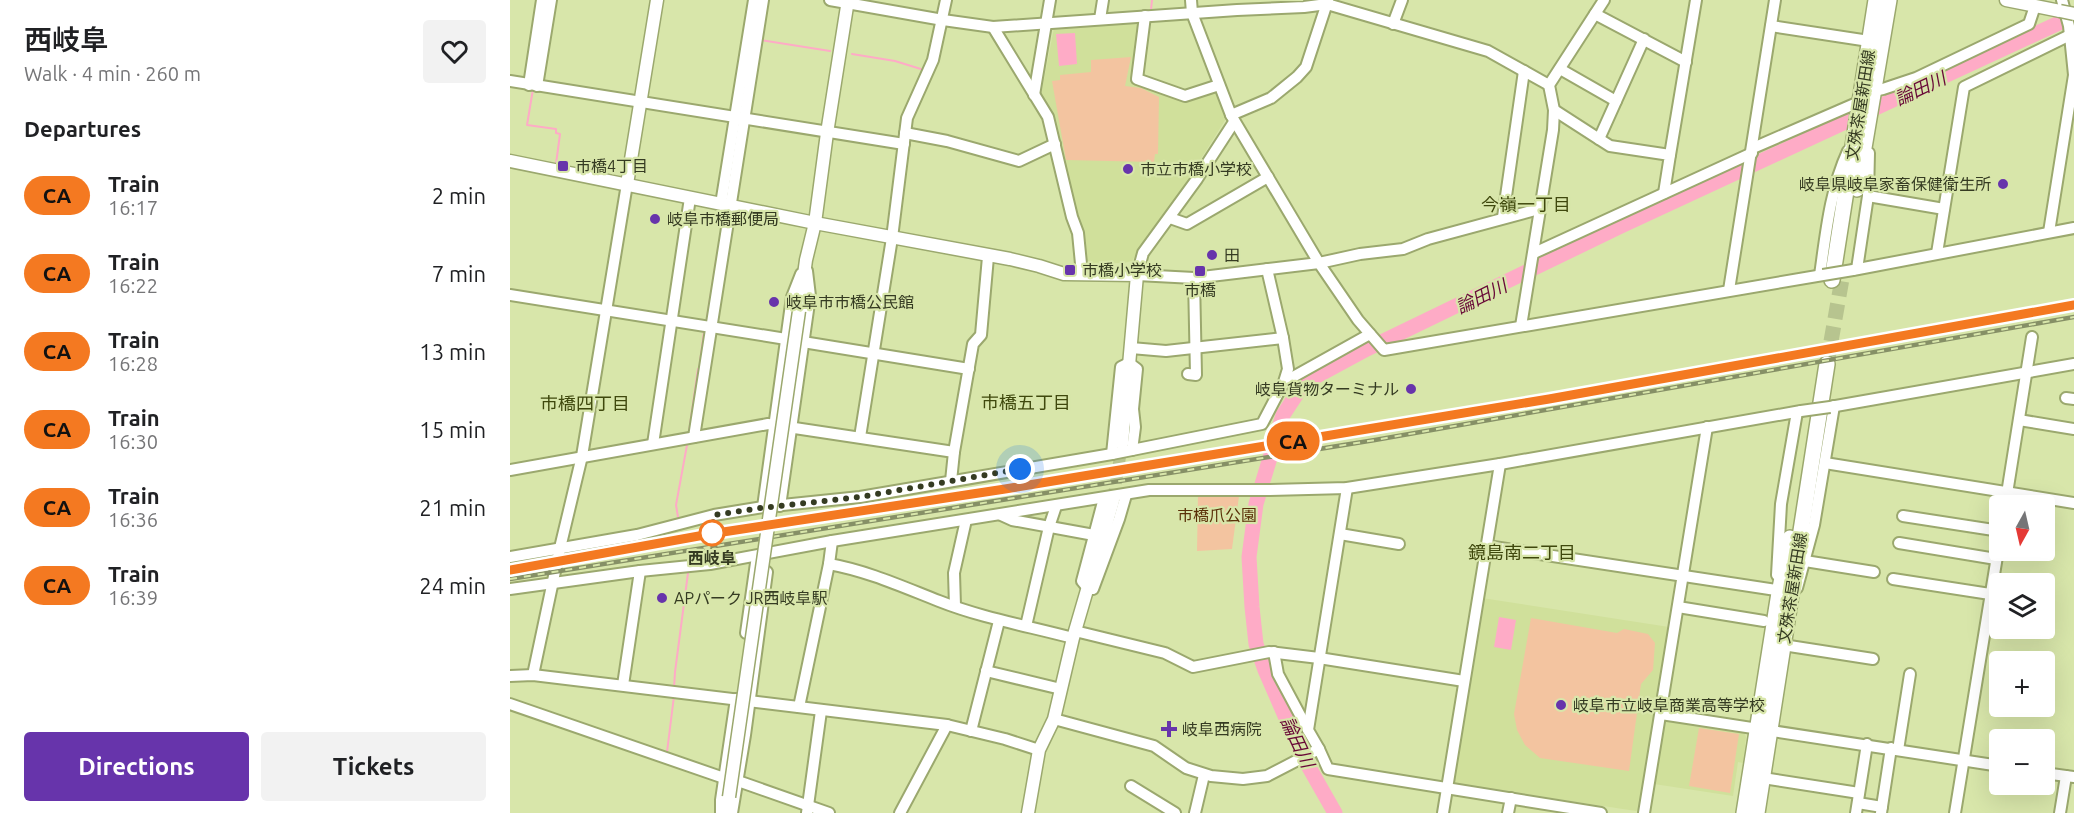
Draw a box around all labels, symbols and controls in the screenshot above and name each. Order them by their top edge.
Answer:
button: heart [423,20,486,83]
text: 西岐阜 [24,24,108,55]
street label: 文殊茶屋新田線 [1842,48,1878,162]
text: Walk · 4 min · 260 m [24,62,201,85]
water label: 論田川 [1891,67,1951,108]
text: Departures [24,116,141,141]
place label: 市橋4丁目 [575,157,648,175]
marker: 市橋4丁目 [556,159,570,173]
place label: 市立市橋小学校 [1140,160,1252,178]
marker: 市立市橋小学校 [1121,162,1135,176]
text: Train [108,171,160,196]
place label: 岐阜県岐阜家畜保健衛生所 [1799,175,1991,193]
marker: 岐阜県岐阜家畜保健衛生所 [1996,177,2010,191]
text: CA [43,183,71,207]
text: 2 min [432,183,486,208]
district label: 今嶺一丁目 [1481,194,1571,214]
text: 16:17 [108,196,158,219]
place label: 岐阜市橋郵便局 [667,210,779,228]
marker: 岐阜市橋郵便局 [648,212,662,226]
place label: 田 [1224,246,1240,264]
marker: 田 [1205,248,1219,262]
text: Train [108,249,160,274]
text: CA [43,261,71,285]
text: 7 min [432,261,486,286]
place label: 市橋小学校 [1082,261,1162,279]
marker: 市橋小学校 [1063,263,1077,277]
marker: 市橋 [1193,264,1207,278]
text: 16:22 [108,274,158,297]
water label: 論田川 [1452,274,1511,317]
place label: 市橋 [1184,281,1216,299]
place label: 岐阜市市橋公民館 [786,293,914,311]
marker: 岐阜市市橋公民館 [767,295,781,309]
text: Train [108,327,160,352]
text: CA [43,339,71,363]
text: 13 min [419,339,486,364]
text: 16:28 [108,352,158,375]
place label: 岐阜貨物ターミナル [1255,380,1399,398]
marker: 岐阜貨物ターミナル [1404,382,1418,396]
district label: 市橋五丁目 [981,392,1071,412]
district label: 市橋四丁目 [540,393,630,413]
text: Train [108,405,160,430]
text: CA [43,417,71,441]
text: 15 min [419,417,486,442]
line badge: CA [1266,422,1320,460]
text: CA [1279,429,1307,453]
text: 16:30 [108,430,158,453]
your location [1005,454,1035,484]
text: Train [108,483,160,508]
text: CA [43,495,71,519]
text: 21 min [419,495,486,520]
north arrow [1989,495,2055,561]
map controls [1989,495,2055,795]
park label: 市橋爪公園 [1177,506,1257,524]
text: 16:36 [108,508,158,531]
marker: 西岐阜 [699,520,725,546]
street label: 文殊茶屋新田線 [1774,531,1810,645]
district label: 鏡島南二丁目 [1468,542,1576,562]
place label: 西岐阜 [688,549,736,567]
text: Train [108,561,160,586]
text: CA [43,573,71,597]
text: 24 min [419,573,486,598]
button: layers [1989,573,2055,639]
text: 16:39 [108,586,158,609]
place label: APパーク JR西岐阜駅 [674,589,828,607]
marker: APパーク JR西岐阜駅 [655,591,669,605]
button: + [1989,651,2055,717]
place label: 岐阜市立岐阜商業高等学校 [1573,696,1765,714]
marker: 岐阜市立岐阜商業高等学校 [1554,698,1568,712]
water label: 論田川 [1278,713,1319,773]
marker: 岐阜西病院 [1160,720,1178,738]
place label: 岐阜西病院 [1182,720,1262,738]
button: − [1989,729,2055,795]
button: Directions [24,732,249,801]
button: Tickets [261,732,486,801]

